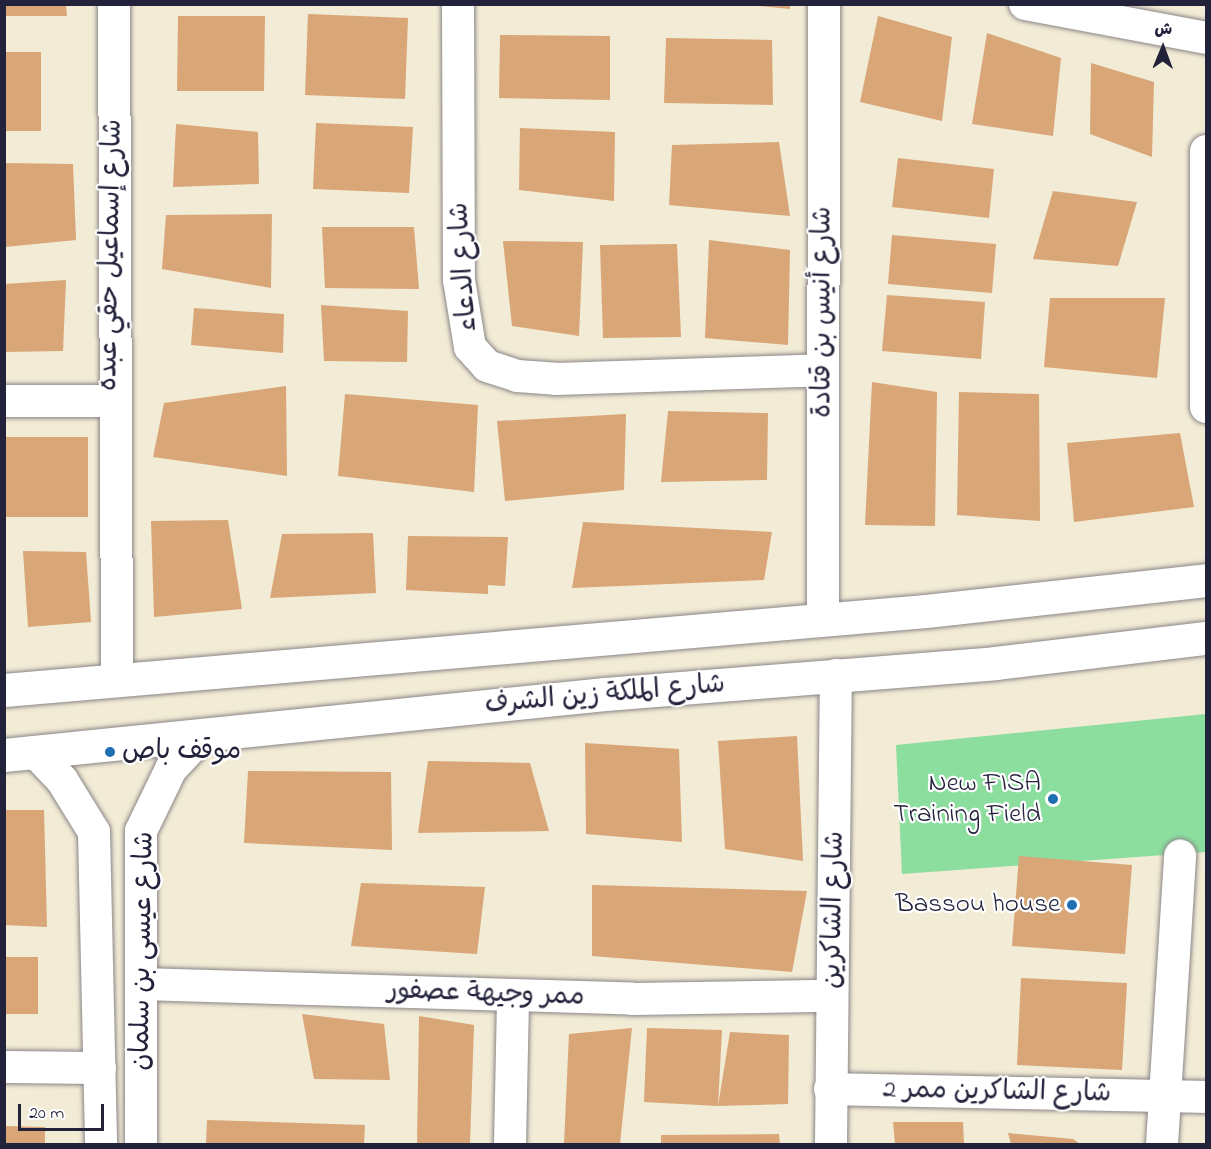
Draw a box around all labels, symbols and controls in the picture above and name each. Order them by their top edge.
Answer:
north arrow [1133,18,1193,78]
text: ش [1154,18,1172,42]
street label: شارع إسماعيل حقي عبده [92,119,130,391]
street label: شارع الدعاء [443,201,485,333]
street label: شارع أنيس بن قتادة [807,206,839,418]
street label: شارع الملكة زين الشرف [484,668,726,722]
place label: موقف باص [122,736,241,768]
marker: موقف باص [103,745,117,759]
place label: New FISA Training Field [893,767,1041,830]
marker: New FISA Training Field [1046,792,1060,806]
street label: شارع عيسى بن سلمان [125,831,161,1071]
street label: شارع الشاكرين [816,831,852,989]
place label: Bassou house [896,889,1060,921]
marker: Bassou house [1065,898,1079,912]
street label: ممر وجيهة عصفور [387,974,585,1014]
street label: شارع الشاكرين ممر 2 [883,1074,1111,1110]
scale bar [21,1092,106,1130]
text: 20 m [29,1101,64,1127]

